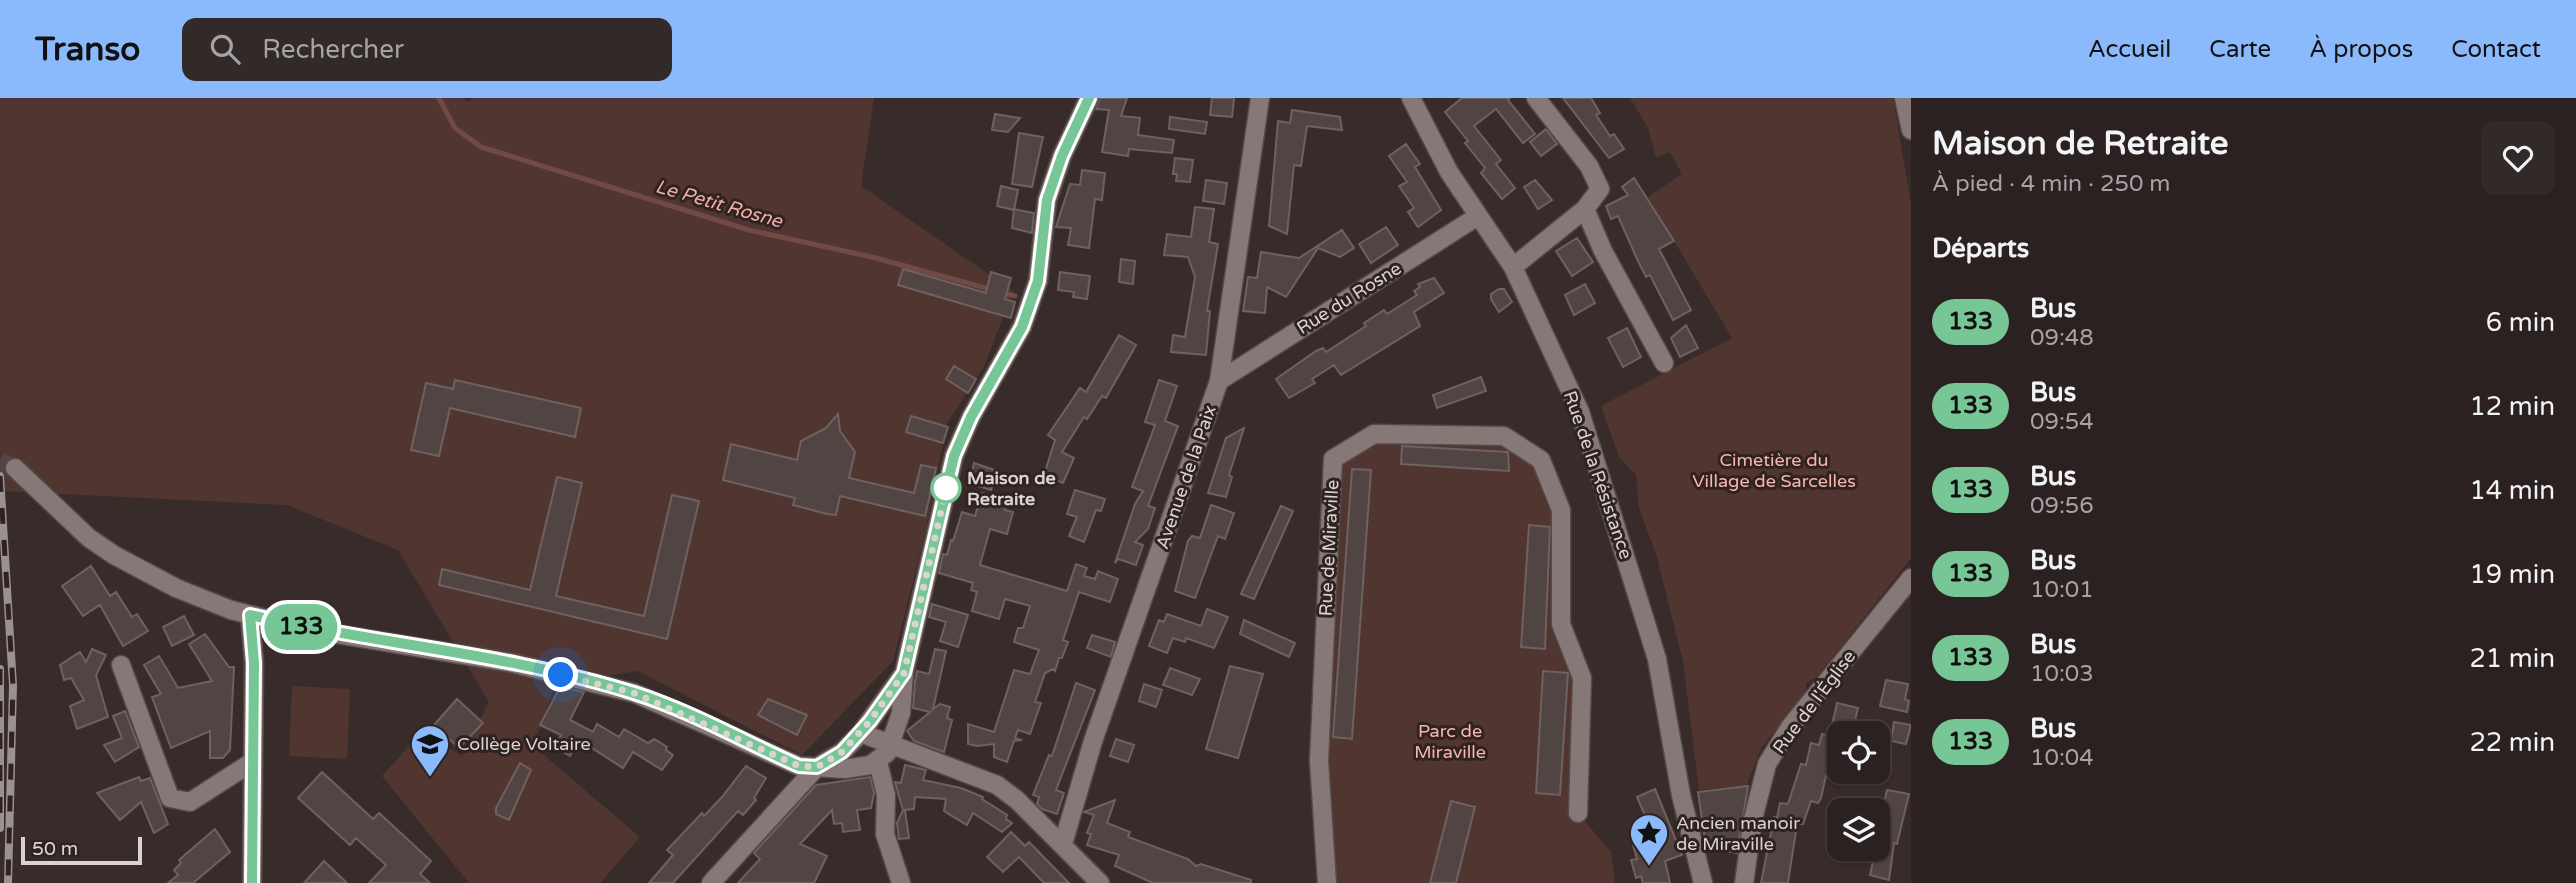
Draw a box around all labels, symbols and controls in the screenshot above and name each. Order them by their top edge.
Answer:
search box [182,18,672,81]
text: Transo [35,30,140,69]
icon: search [206,30,244,68]
text: Rechercher [262,34,404,65]
text: Accueil [2088,35,2171,64]
text: Carte [2209,35,2271,64]
text: À propos [2309,35,2413,64]
text: Contact [2451,35,2541,64]
button: heart [2481,121,2555,195]
text: Maison de Retraite [1932,124,2229,163]
text: À pied · 4 min · 250 m [1932,170,2171,198]
water label: Le Petit Rosne [653,175,786,233]
text: Départs [1932,233,2029,264]
street label: Rue du Rosne [1293,257,1405,339]
text: Bus [2030,293,2076,324]
text: 133 [1948,307,1993,336]
text: 6 min [2486,307,2555,338]
text: 09:48 [2030,324,2094,352]
text: Bus [2030,377,2076,408]
street label: Rue de la Résistance [1559,388,1637,562]
text: 133 [1948,391,1993,420]
text: 12 min [2469,391,2555,422]
street label: Avenue de la Paix [1151,402,1221,552]
text: 09:54 [2030,408,2094,436]
park label: Cimetière du Village de Sarcelles [1692,449,1856,492]
text: Bus [2030,461,2076,492]
place label: Maison de Retraite [967,467,1056,510]
marker: Maison de Retraite [931,473,961,503]
text: 133 [1948,475,1993,504]
text: 14 min [2469,475,2555,506]
street label: Rue de Miraville [1314,479,1344,617]
text: 09:56 [2030,492,2094,520]
text: Bus [2030,545,2076,576]
text: 133 [1948,559,1993,588]
text: 19 min [2469,559,2555,590]
text: 10:01 [2030,576,2094,604]
line badge: 133 [261,604,341,650]
text: 133 [278,612,324,641]
text: Bus [2030,629,2076,660]
text: 133 [1948,643,1993,672]
text: 21 min [2469,643,2555,674]
street label: Rue de l'Église [1768,646,1860,758]
your location [543,657,578,692]
text: 10:03 [2030,660,2094,688]
text: Bus [2030,713,2076,744]
park label: Parc de Miraville [1414,720,1486,763]
map controls [1827,721,1890,861]
button: locate [1827,721,1890,784]
school or university icon: Collège Voltaire [409,723,451,778]
text: 133 [1948,727,1993,756]
text: 22 min [2469,727,2555,758]
place label: Collège Voltaire [457,733,591,755]
text: 10:04 [2030,744,2094,772]
button: layers [1827,798,1890,861]
place icon: Ancien manoir de Miraville [1628,812,1670,867]
place label: Ancien manoir de Miraville [1676,812,1800,855]
scale bar [21,834,142,866]
text: 50 m [32,838,78,860]

